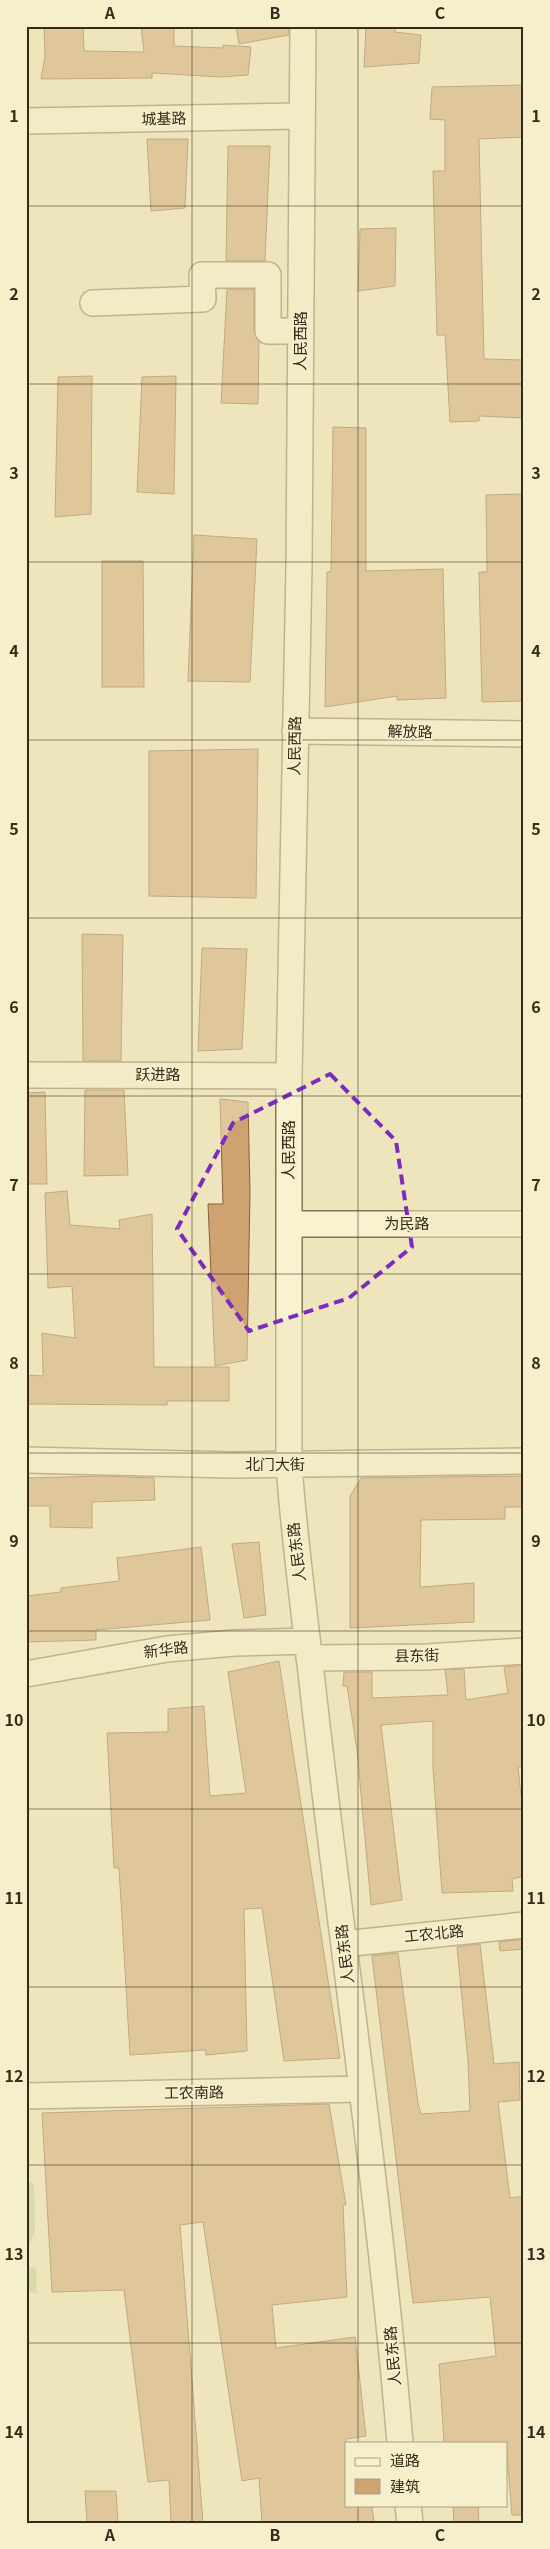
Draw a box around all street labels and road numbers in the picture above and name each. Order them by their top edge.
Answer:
street label: 城基路 [141,107,187,128]
street label: 人民西路 [289,311,310,371]
street label: 人民西路 [282,716,305,776]
street label: 解放路 [387,720,433,741]
street label: 跃进路 [135,1063,181,1084]
street label: 人民西路 [277,1120,298,1180]
street label: 为民路 [384,1212,430,1233]
street label: 北门大街 [245,1453,305,1474]
street label: 人民东路 [281,1521,310,1583]
street label: 新华路 [142,1635,189,1662]
street label: 县东街 [394,1644,440,1665]
street label: 工农北路 [403,1919,465,1946]
street label: 人民东路 [329,1923,358,1985]
street label: 工农南路 [164,2080,224,2103]
street label: 人民东路 [378,2325,405,2387]

